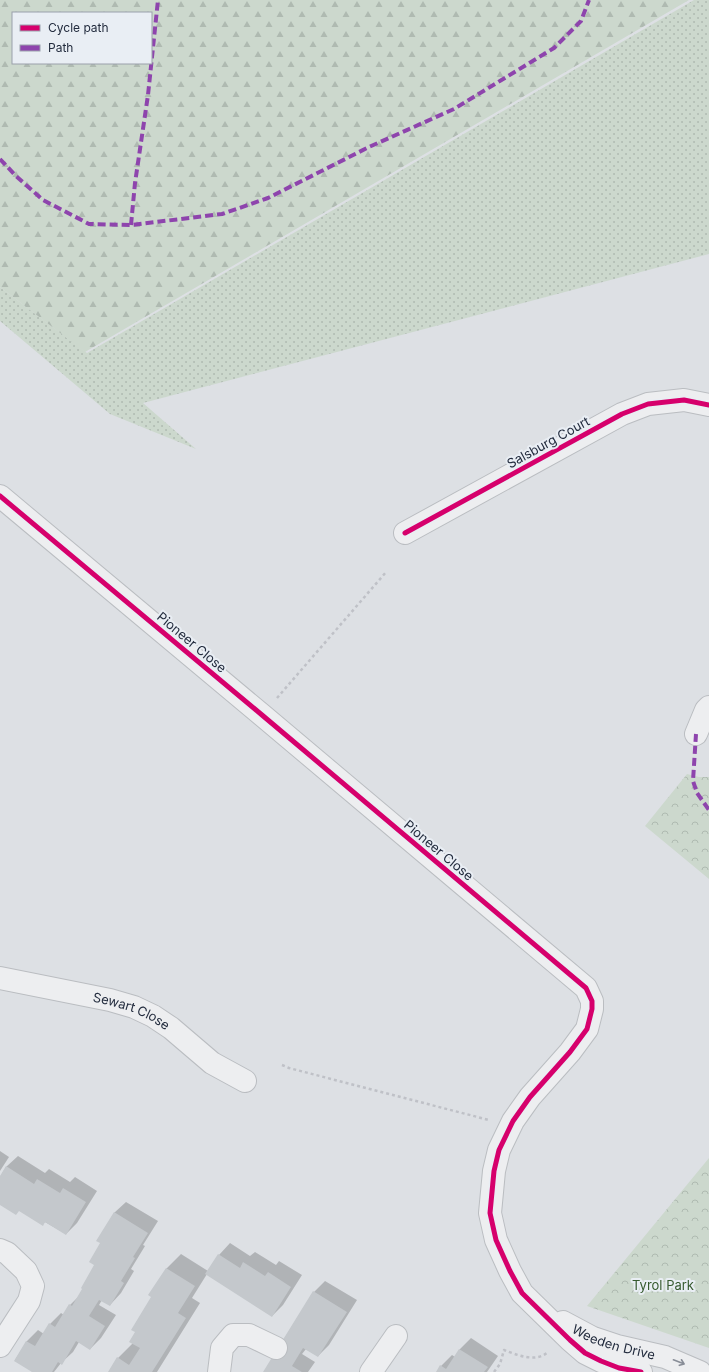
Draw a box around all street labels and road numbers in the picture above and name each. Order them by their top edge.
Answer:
street label: Salsburg Court [504,413,592,471]
street label: Pioneer Close [154,608,230,676]
street label: Pioneer Close [401,816,477,884]
street label: Sewart Close [92,989,173,1033]
street label: Weeden Drive [570,1320,657,1363]

